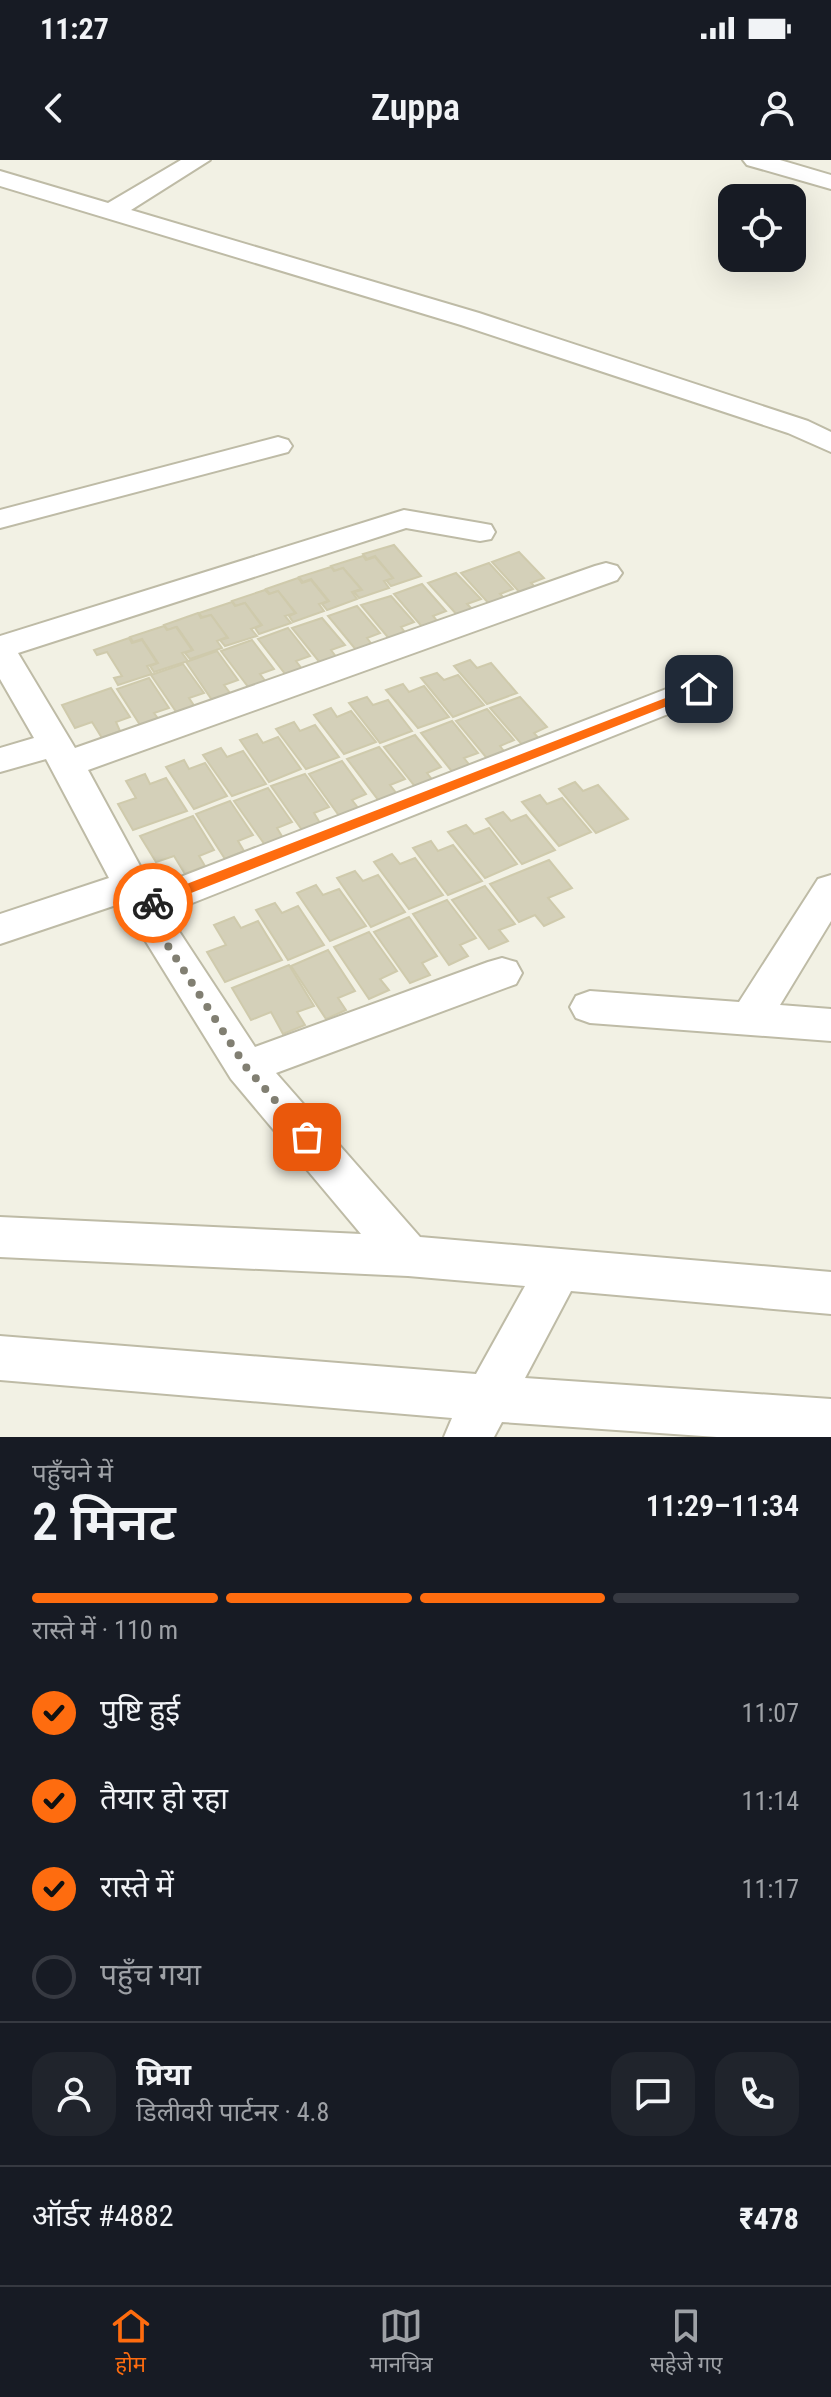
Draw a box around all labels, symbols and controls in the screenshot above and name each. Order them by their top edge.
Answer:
text: 11:27 [40,11,109,46]
icon: back [32,86,76,130]
icon: person [755,86,799,130]
text: Zuppa [371,87,460,129]
map controls [718,184,806,272]
button: locate [718,184,806,272]
pin [665,655,733,723]
icon: home [677,667,721,711]
courier [113,863,193,943]
icon: bike [131,881,175,925]
pin [273,1103,341,1171]
icon: bag [285,1115,329,1159]
text: पहुँचने में [32,1458,113,1488]
text: 11:29–11:34 [646,1488,799,1523]
text: 2 मिनट [32,1492,176,1553]
text: रास्ते में · 110 m [32,1615,178,1645]
icon: check [32,1691,76,1735]
text: पुष्टि हुई [100,1693,180,1728]
text: 11:07 [742,1698,799,1728]
icon: check [32,1779,76,1823]
text: तैयार हो रहा [100,1781,228,1816]
text: 11:14 [742,1786,799,1816]
icon: check [32,1867,76,1911]
text: रास्ते में [100,1869,174,1904]
text: 11:17 [742,1874,799,1904]
text: पहुँच गया [100,1957,201,1992]
button: person [32,2052,116,2136]
button: chat [611,2052,695,2136]
button: phone [715,2052,799,2136]
text: प्रिया [136,2057,191,2092]
text: डिलीवरी पार्टनर · 4.8 [136,2097,329,2127]
text: ऑर्डर #4882 [32,2198,174,2233]
text: ₹478 [739,2201,799,2236]
tab: होम [109,2304,153,2381]
tab: मानचित्र [370,2304,433,2381]
tab: सहेजे गए [650,2304,722,2381]

